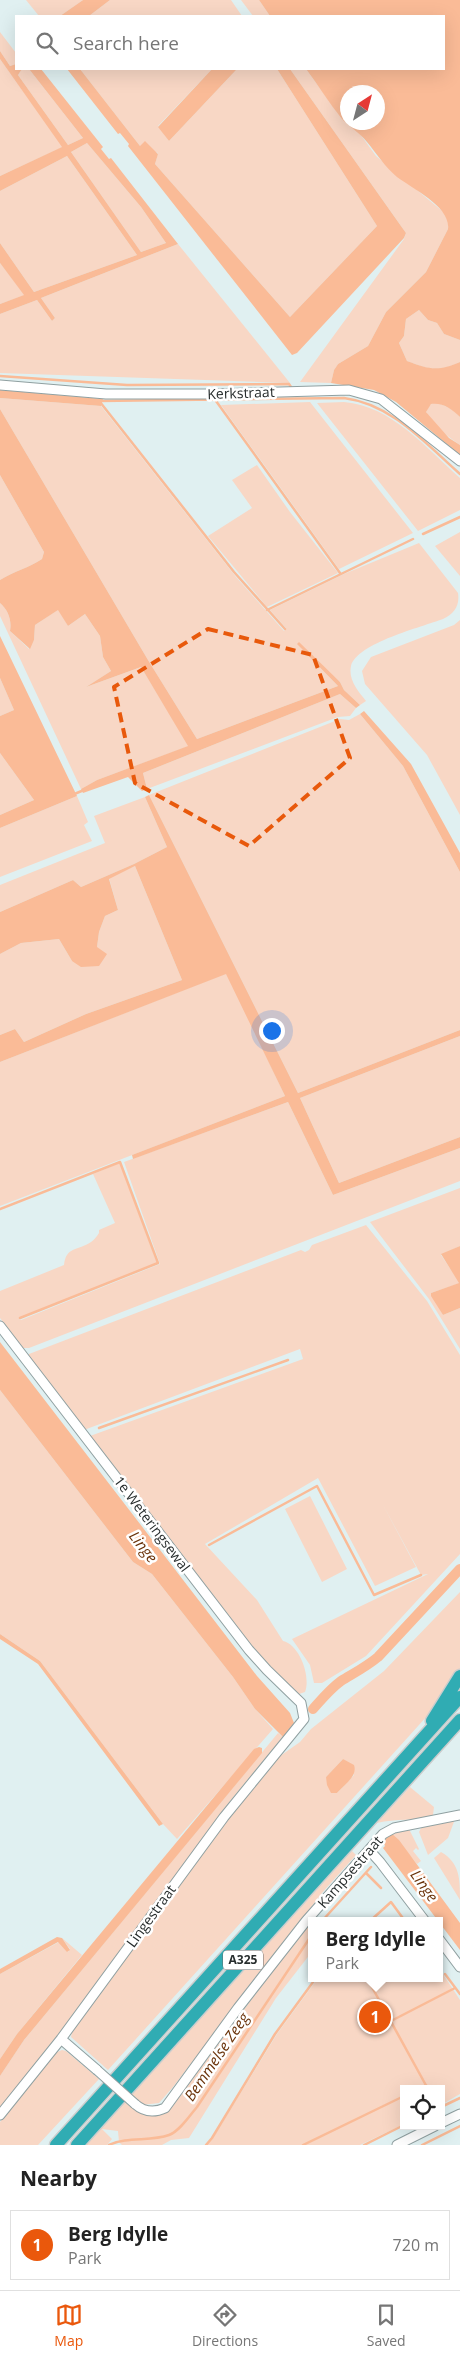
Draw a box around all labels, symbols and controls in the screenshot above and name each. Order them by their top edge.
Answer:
search box [15,15,445,70]
icon: search [33,29,61,57]
text: Search here [73,30,179,56]
north arrow [340,85,385,130]
street label: Kerkstraat [207,382,275,403]
your location [259,1018,285,1044]
street label: 1e Weteringsewal [110,1472,195,1575]
water label: Linge [125,1526,163,1567]
street label: Kampsestraat [313,1831,386,1912]
water label: Linge [406,1865,443,1906]
street label: Lingestraat [122,1881,180,1951]
popup [308,1917,443,1982]
text: Berg Idylle [325,1926,426,1952]
road number: A325 [223,1950,263,1970]
text: Park [325,1952,359,1974]
pin: 1 [359,1998,391,2036]
water label: Bemmelse Zeeg [179,2007,254,2104]
map controls [400,2085,445,2130]
button: locate [400,2085,445,2130]
text: Nearby [20,2164,97,2192]
text: Berg Idylle [68,2221,168,2247]
text: 1 [32,2234,42,2256]
text: 720 m [393,2234,439,2256]
text: Park [68,2247,101,2269]
tab: Map [54,2301,83,2350]
tab: Directions [192,2301,258,2350]
tab: Saved [367,2301,406,2350]

